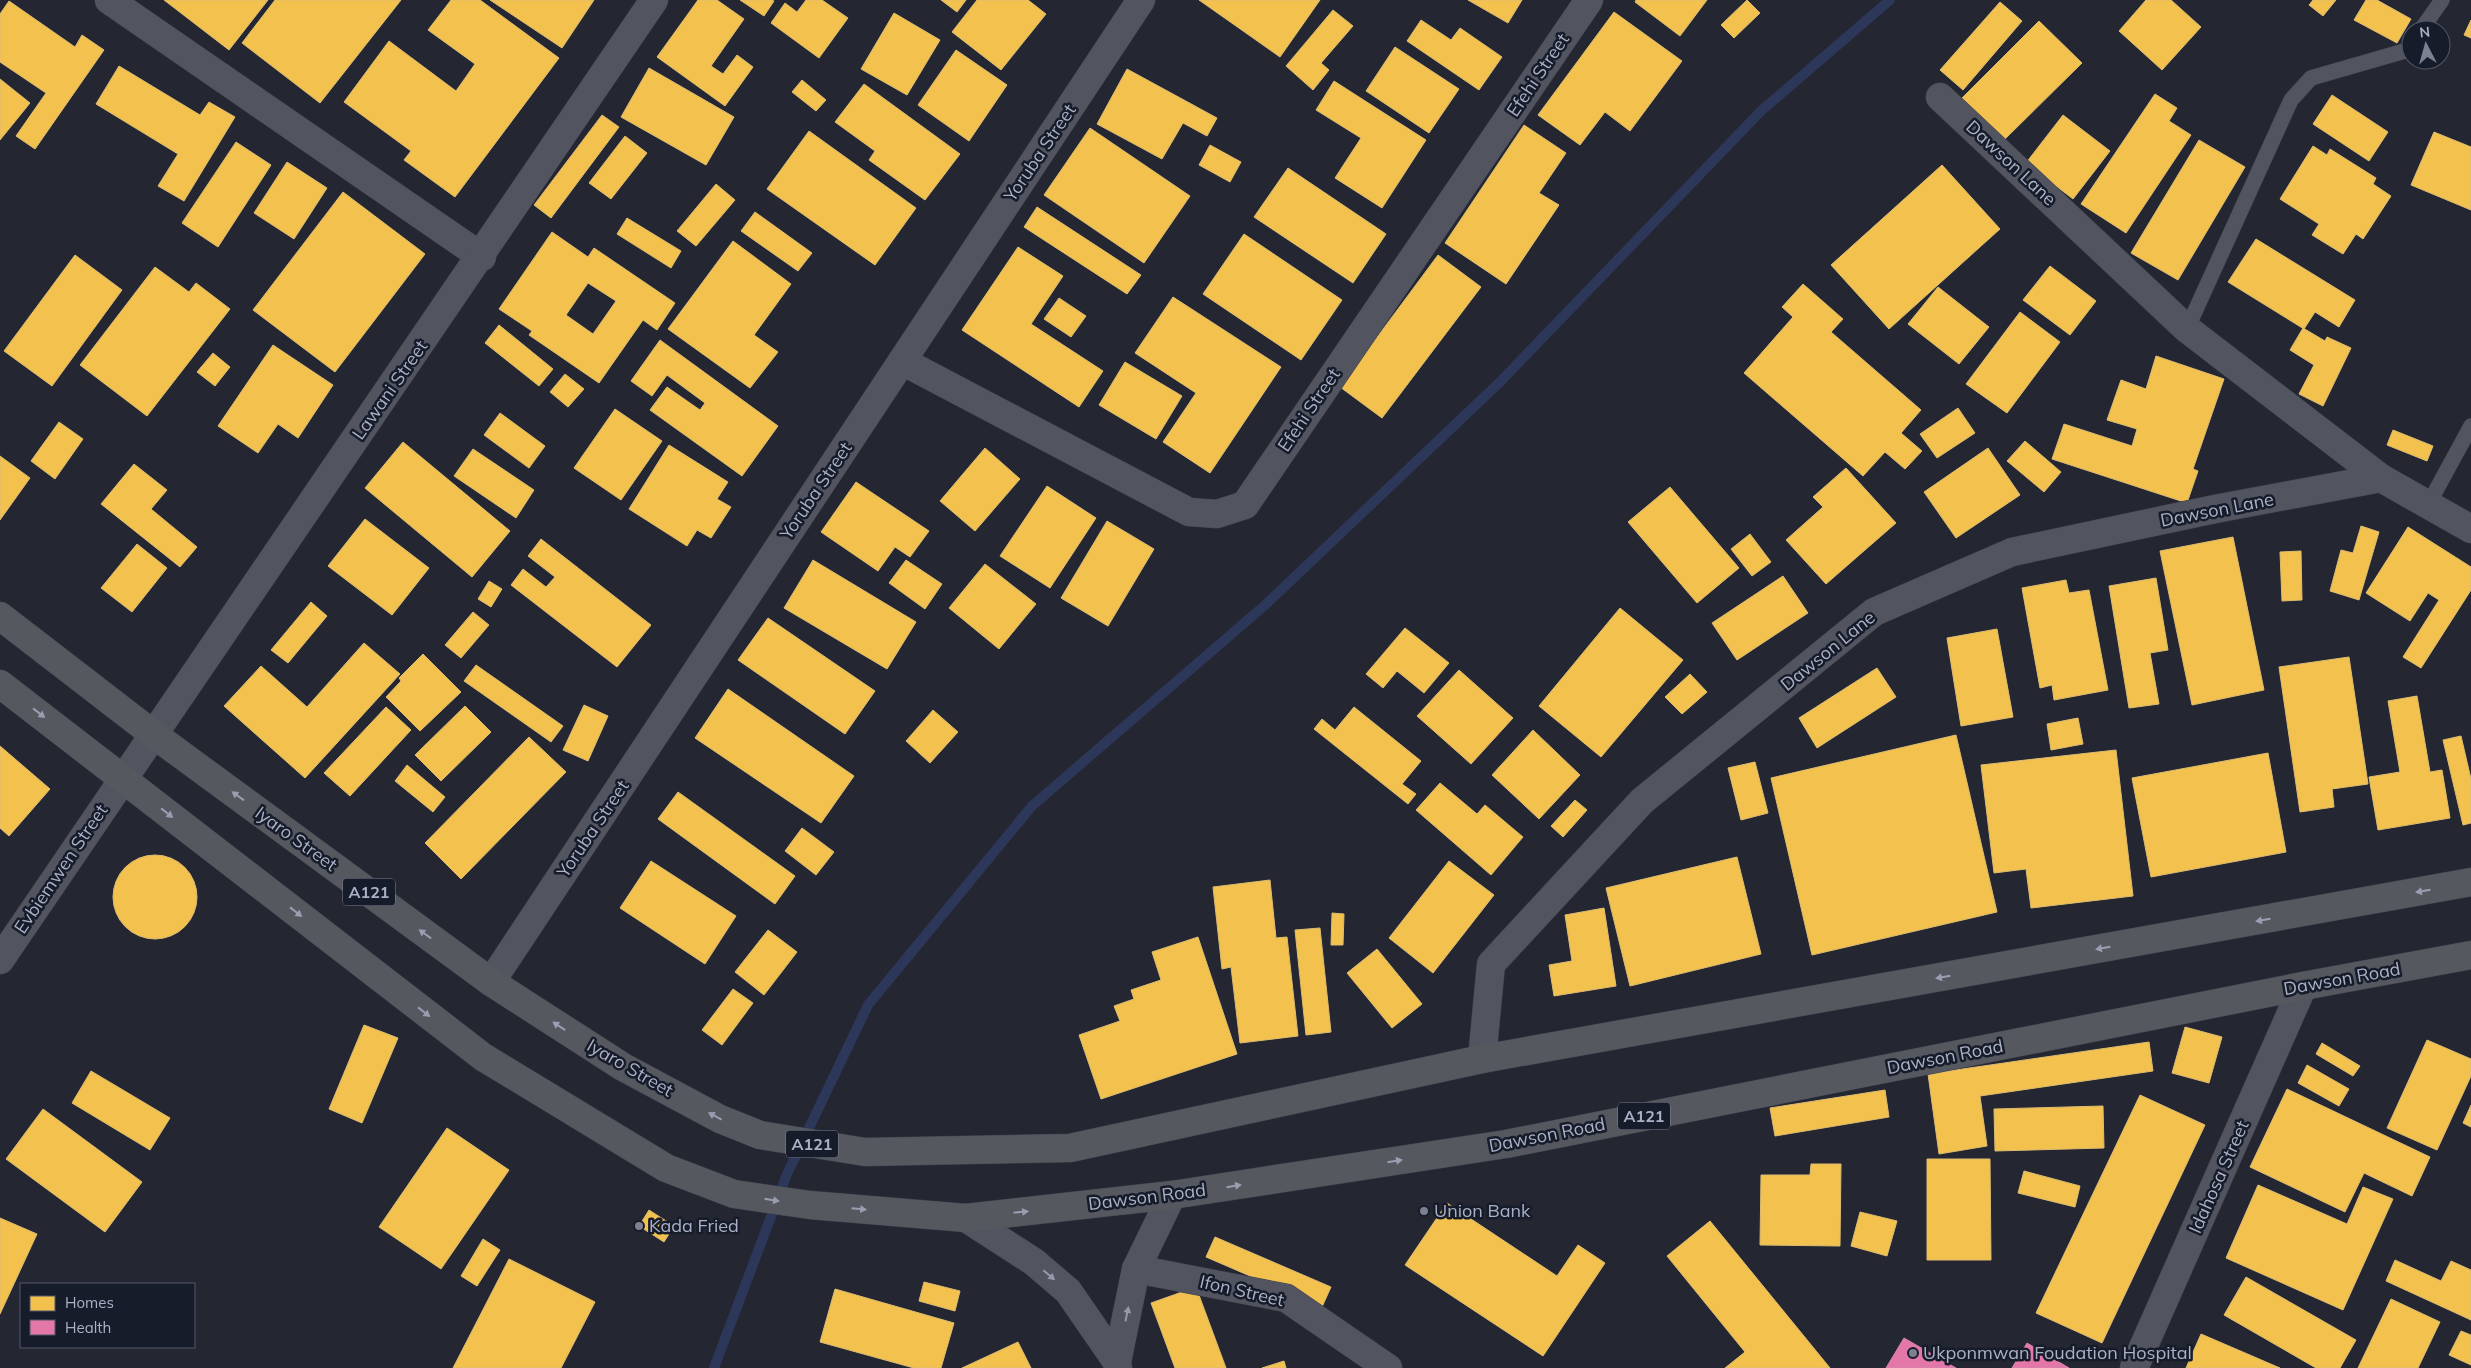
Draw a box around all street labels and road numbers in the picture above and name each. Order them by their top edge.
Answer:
street label: Efehi Street [1501,29,1574,121]
street label: Yoruba Street [998,100,1081,207]
street label: Dawson Lane [1961,115,2061,210]
street label: Lawani Street [347,336,432,444]
street label: Efehi Street [1272,364,1345,456]
street label: Yoruba Street [774,438,857,545]
street label: Dawson Lane [2158,487,2276,532]
street label: Dawson Lane [1776,605,1880,696]
street label: Yoruba Street [551,776,634,883]
street label: Evbiemwen Street [9,800,112,938]
street label: Iyaro Street [251,801,342,876]
road number: A121 [343,879,395,906]
street label: Dawson Road [2282,957,2402,1000]
street label: Iyaro Street [583,1034,678,1102]
street label: Dawson Road [1885,1034,2005,1079]
road number: A121 [1618,1102,1670,1130]
street label: Dawson Road [1487,1112,1607,1157]
street label: Idahosa Street [2183,1117,2254,1237]
road number: A121 [786,1130,838,1158]
street label: Dawson Road [1087,1178,1207,1215]
street label: Ifon Street [1198,1270,1286,1311]

